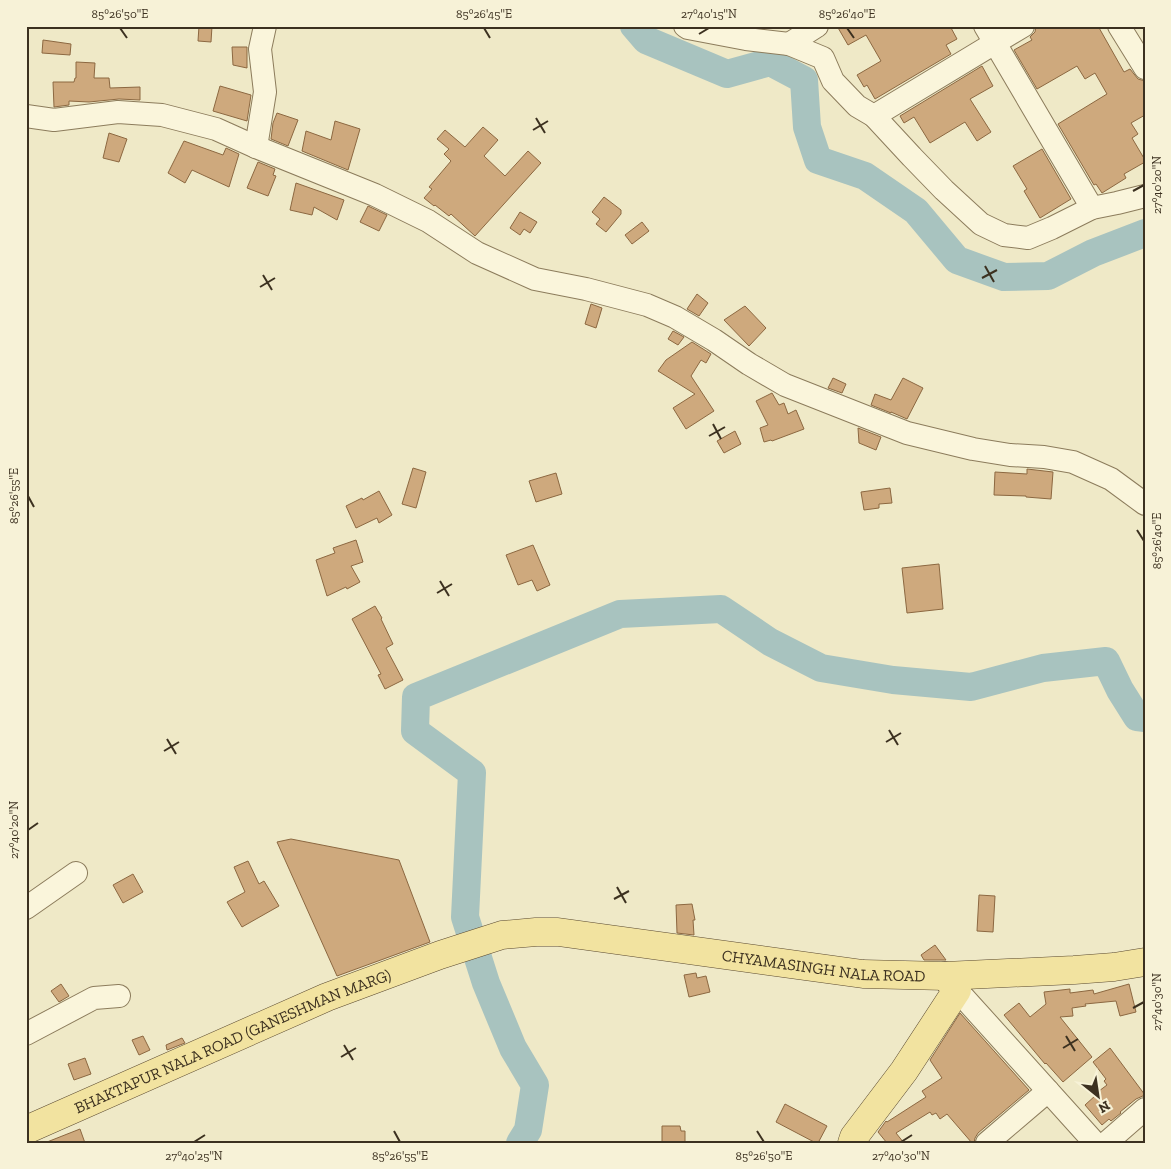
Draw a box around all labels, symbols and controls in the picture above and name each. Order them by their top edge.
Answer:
text: 85°26'50"E [92,7,148,21]
text: 85°26'45"E [456,7,512,21]
text: 27°40'15"N [681,7,737,21]
text: 85°26'40"E [819,7,875,21]
text: 27°40'20"N [1150,156,1164,214]
text: 85°26'55"E [7,468,21,524]
text: 85°26'40"E [1150,513,1164,569]
text: 27°40'20"N [7,801,21,859]
street label: CHYAMASINGH NALA ROAD [721,945,926,985]
street label: BHAKTAPUR NALA ROAD (GANESHMAN MARG) [71,965,393,1117]
text: 27°40'30"N [1150,973,1164,1031]
north arrow [1074,1072,1124,1122]
text: N [1095,1097,1113,1117]
text: 27°40'25"N [165,1149,223,1163]
text: 85°26'55"E [372,1149,428,1163]
text: 85°26'50"E [736,1149,792,1163]
text: 27°40'30"N [872,1149,930,1163]

